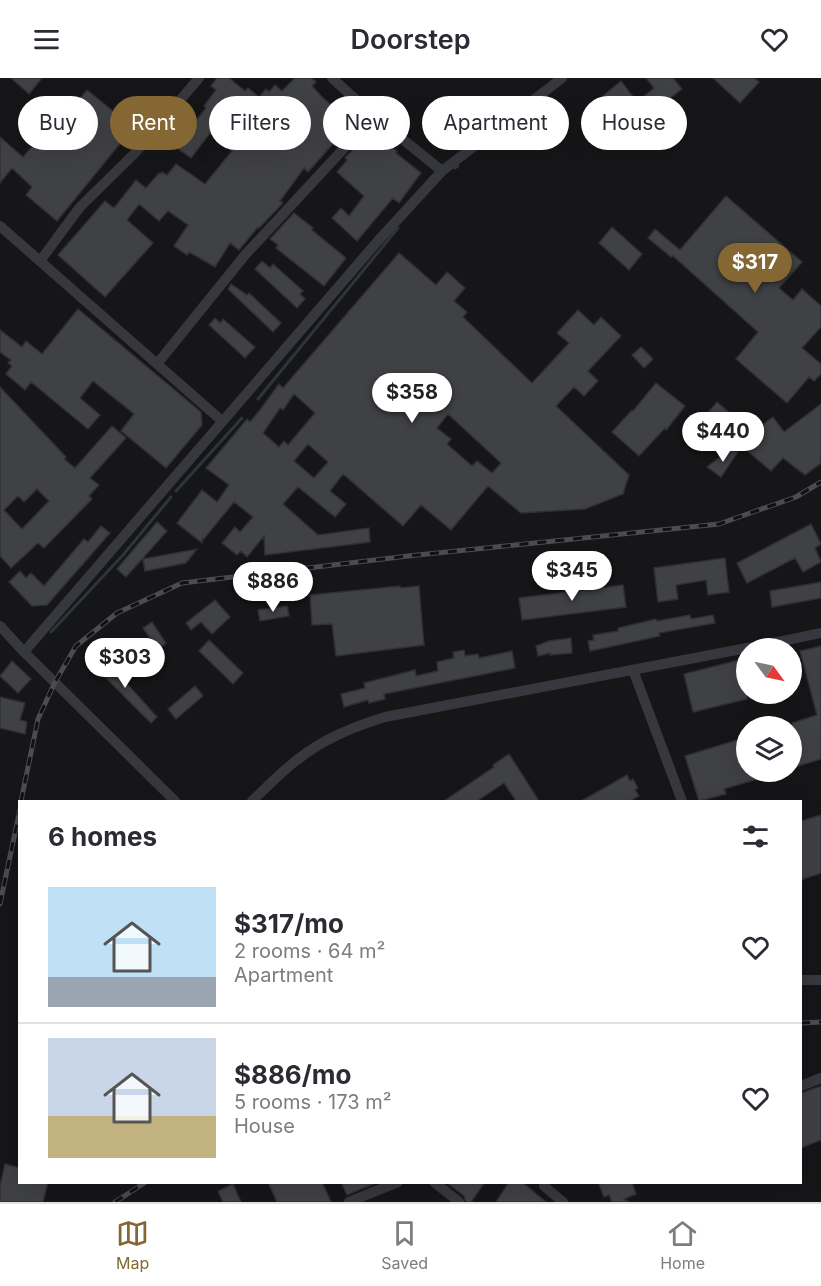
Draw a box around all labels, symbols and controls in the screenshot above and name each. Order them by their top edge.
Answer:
icon: menu [30,23,63,56]
text: Doorstep [350,23,471,56]
icon: heart [758,23,791,56]
chip: Buy [18,96,98,150]
chip: Rent [110,96,197,150]
chip: Filters [209,96,311,150]
chip: New [323,96,410,150]
chip: Apartment [422,96,569,150]
chip: House [581,96,687,150]
pin: $317 [719,243,791,294]
text: $317 [732,250,778,274]
pin: $358 [376,373,448,424]
text: $358 [386,380,438,404]
pin: $440 [687,412,759,463]
text: $440 [696,419,750,443]
pin: $345 [536,551,608,602]
text: $345 [546,558,598,582]
pin: $886 [237,562,309,613]
text: $886 [247,569,299,593]
pin: $303 [89,638,161,689]
north arrow [736,638,802,704]
map controls [736,638,802,782]
text: $303 [99,645,151,669]
button: layers [736,716,802,782]
icon: filters [739,820,772,853]
text: 6 homes [48,821,157,852]
text: $317/mo [234,908,344,939]
icon: home [96,911,168,983]
icon: heart [739,931,772,964]
text: 2 rooms · 64 m² [234,939,385,963]
text: Apartment [234,963,333,987]
text: $886/mo [234,1059,352,1090]
icon: home [96,1062,168,1134]
icon: heart [739,1082,772,1115]
text: 5 rooms · 173 m² [234,1090,392,1114]
text: House [234,1114,295,1138]
tab: Map [116,1217,149,1273]
tab: Saved [381,1217,428,1273]
tab: Home [660,1217,705,1273]

